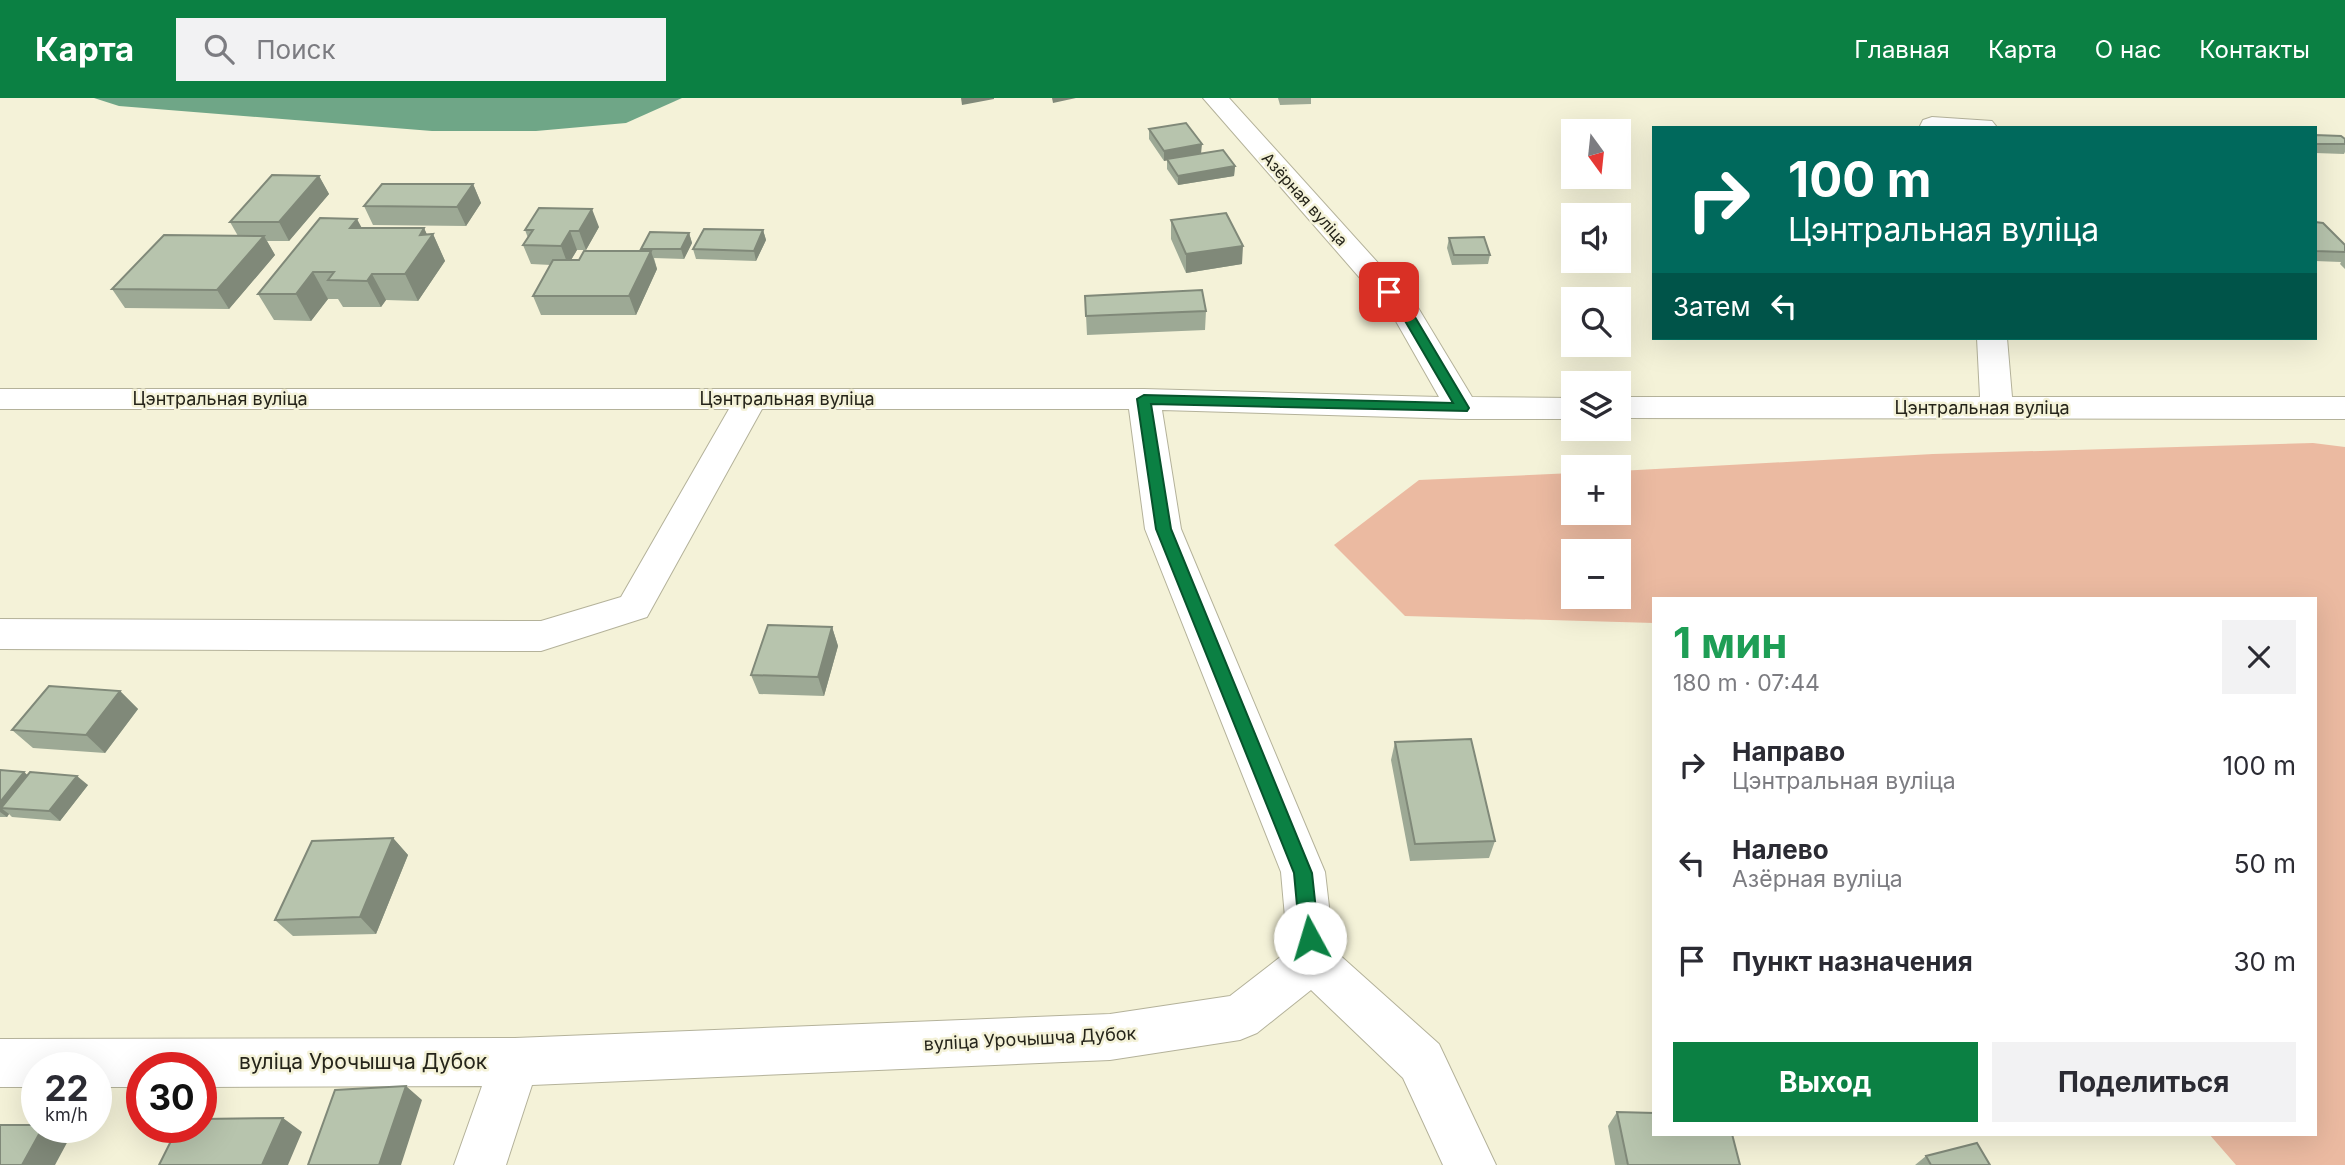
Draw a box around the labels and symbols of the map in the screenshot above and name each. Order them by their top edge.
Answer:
north arrow [1561,119,1631,189]
street label: Азёрная вуліца [1258,148,1352,250]
pin [1359,262,1419,322]
street label: Цэнтральная вуліца [133,388,308,409]
street label: Цэнтральная вуліца [700,388,875,409]
street label: Цэнтральная вуліца [1895,397,2070,418]
position arrow [1273,901,1347,975]
street label: вуліца Урочышча Дубок [923,1022,1137,1055]
street label: вуліца Урочышча Дубок [239,1049,488,1074]
speed limit sign: 30 [126,1052,217,1143]

